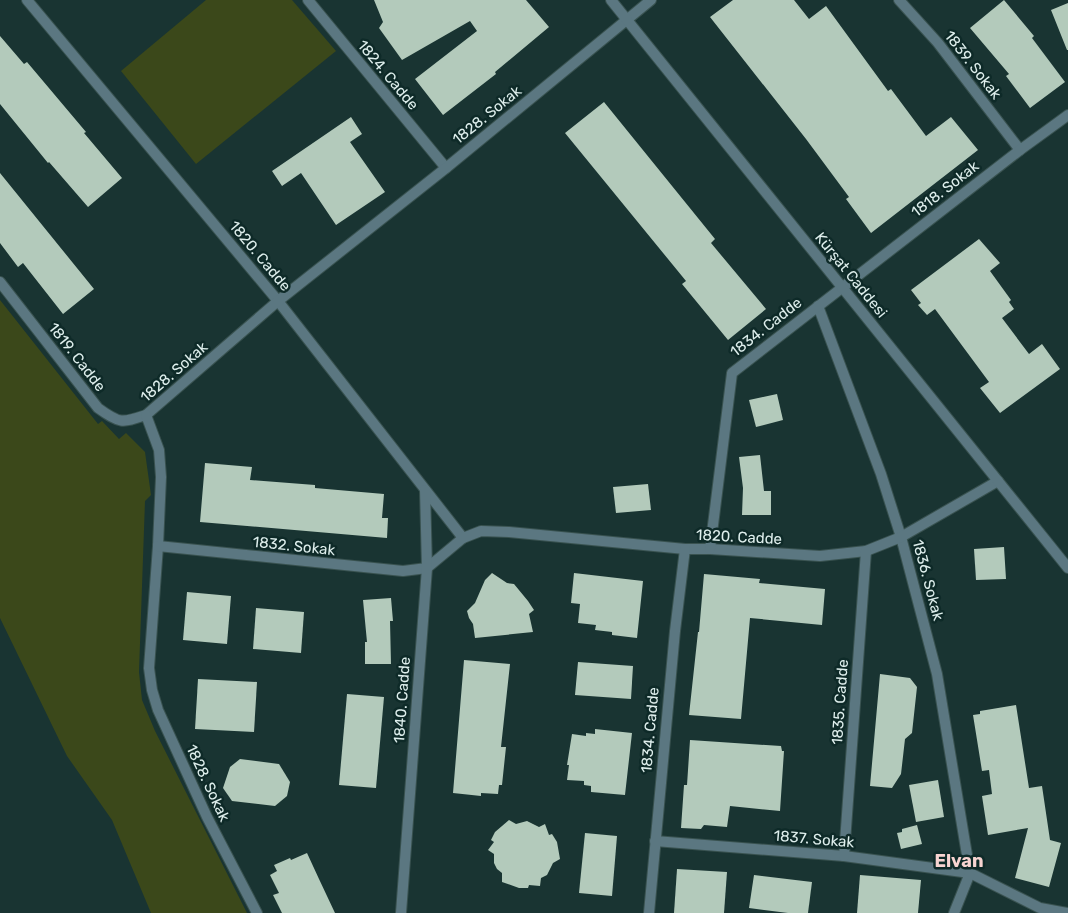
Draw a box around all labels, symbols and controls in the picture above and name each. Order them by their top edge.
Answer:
street label: 1839. Sokak [941,27,1005,103]
street label: 1824. Cadde [354,36,422,114]
street label: 1828. Sokak [449,82,525,148]
street label: 1818. Sokak [908,157,983,221]
street label: 1820. Cadde [225,217,295,295]
street label: Kürşat Caddesi [811,229,891,321]
street label: 1834. Cadde [727,293,805,361]
street label: 1819. Cadde [45,319,109,395]
street label: 1828. Sokak [137,338,211,406]
street label: 1820. Cadde [696,526,782,548]
street label: 1832. Sokak [252,533,336,559]
street label: 1836. Sokak [909,538,948,623]
street label: 1840. Cadde [390,656,414,744]
street label: 1835. Cadde [828,659,852,745]
street label: 1834. Cadde [637,686,663,774]
street label: 1828. Sokak [182,742,234,825]
street label: 1837. Sokak [773,827,855,852]
district label: Elvan [934,850,984,872]

